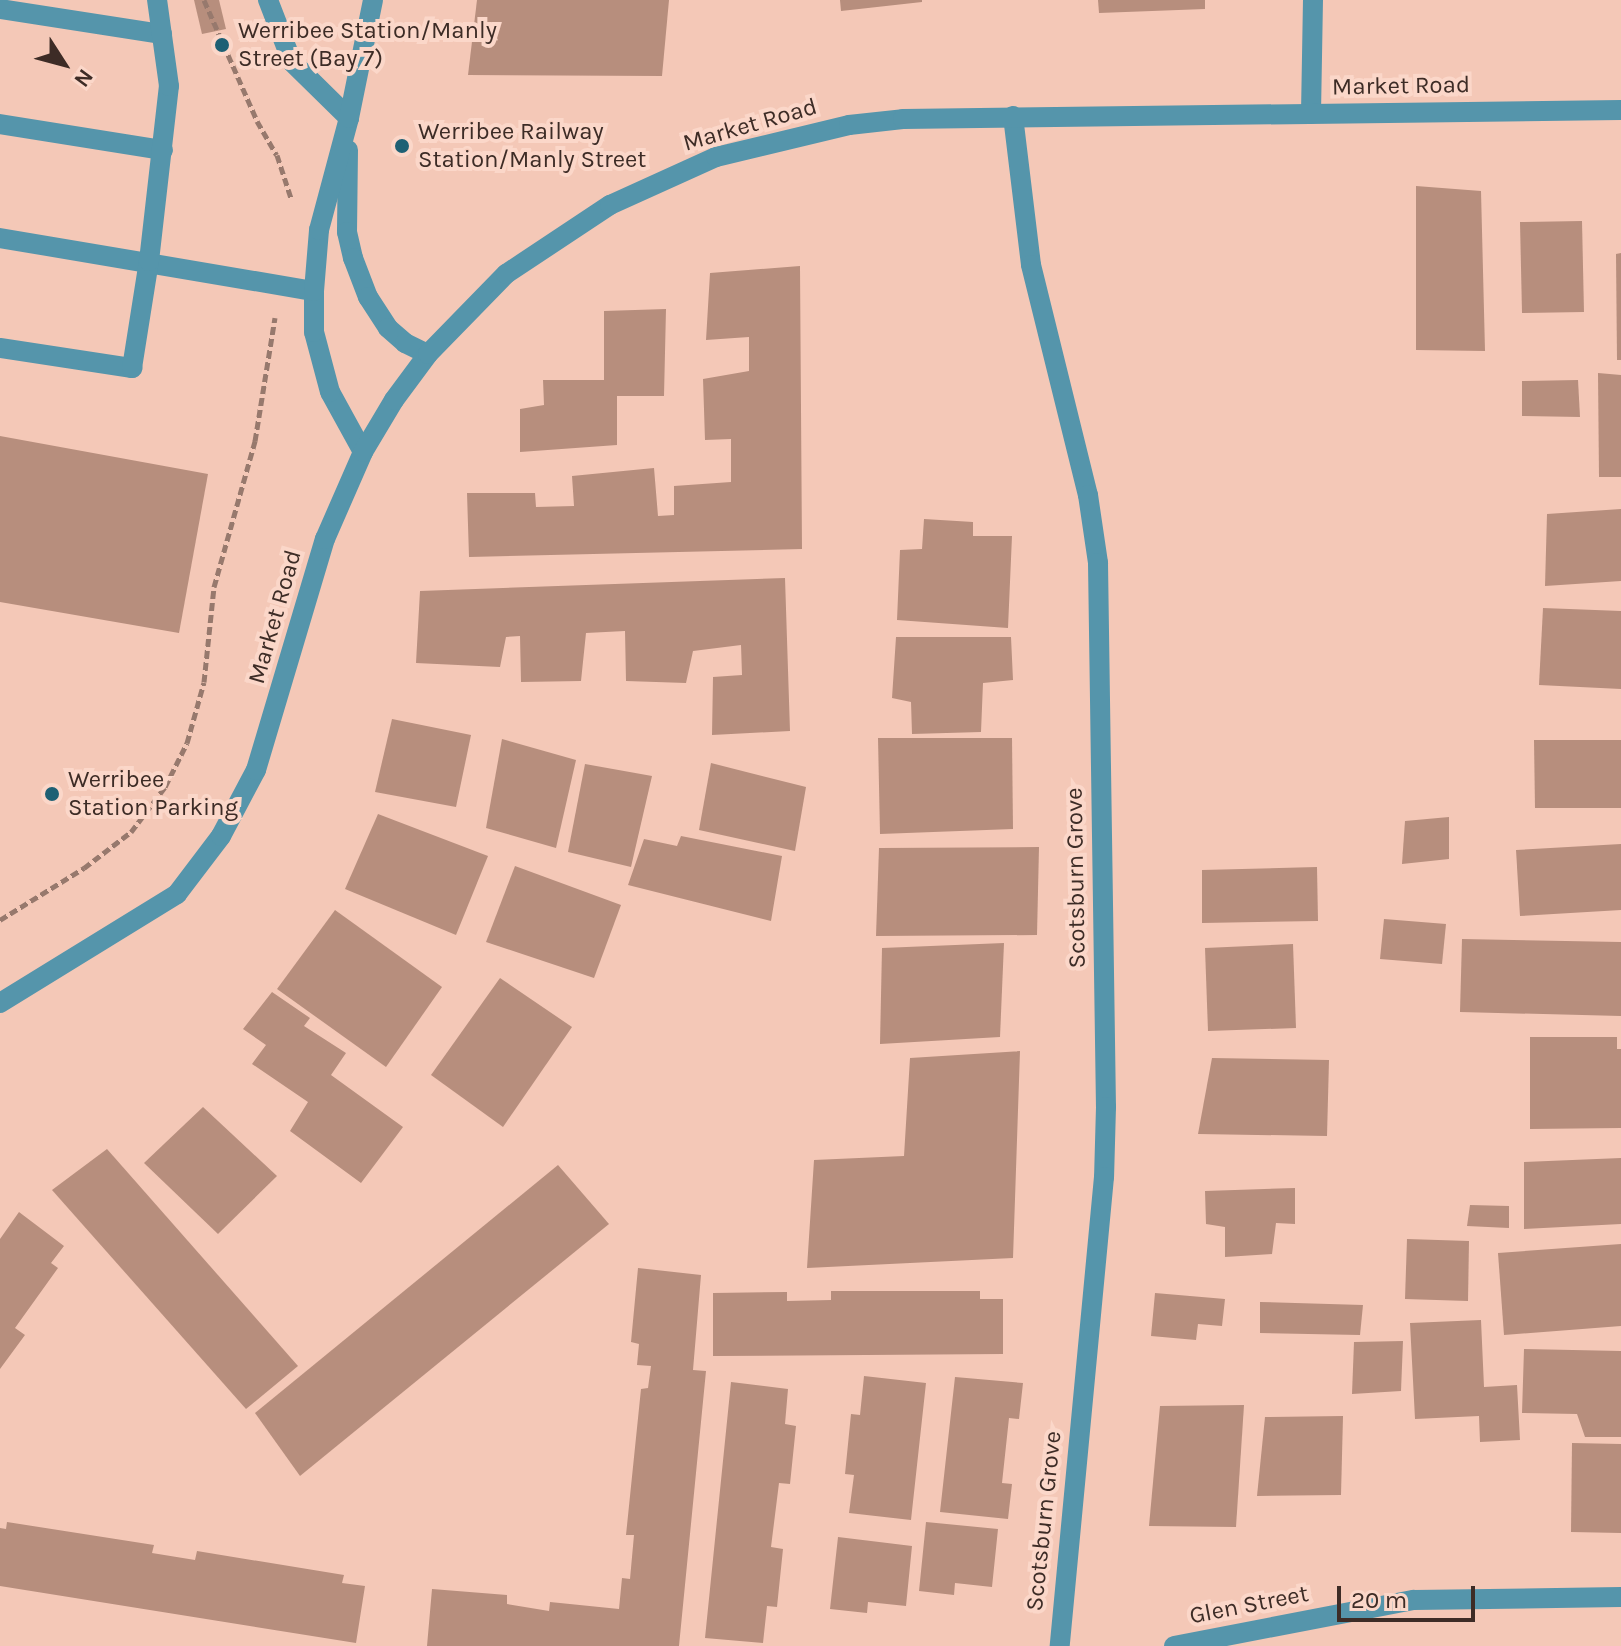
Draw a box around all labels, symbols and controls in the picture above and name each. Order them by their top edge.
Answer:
place label: Werribee Station/Manly Street (Bay 7) [238,17,497,73]
north arrow [24,24,104,104]
marker: Werribee Station/Manly Street (Bay 7) [213,36,231,54]
text: N [68,64,99,92]
street label: Market Road [1332,70,1470,102]
street label: Market Road [680,92,820,158]
place label: Werribee Railway Station/Manly Street [418,118,646,174]
marker: Werribee Railway Station/Manly Street [393,137,411,155]
street label: Market Road [242,547,308,687]
place label: Werribee Station Parking [68,766,238,822]
marker: Werribee Station Parking [43,785,61,803]
street label: Scotsburn Grove [1060,787,1092,969]
street label: Scotsburn Grove [1020,1430,1068,1612]
scale bar [1341,1570,1479,1620]
street label: Glen Street [1187,1579,1311,1631]
text: 20 m [1351,1586,1407,1614]

